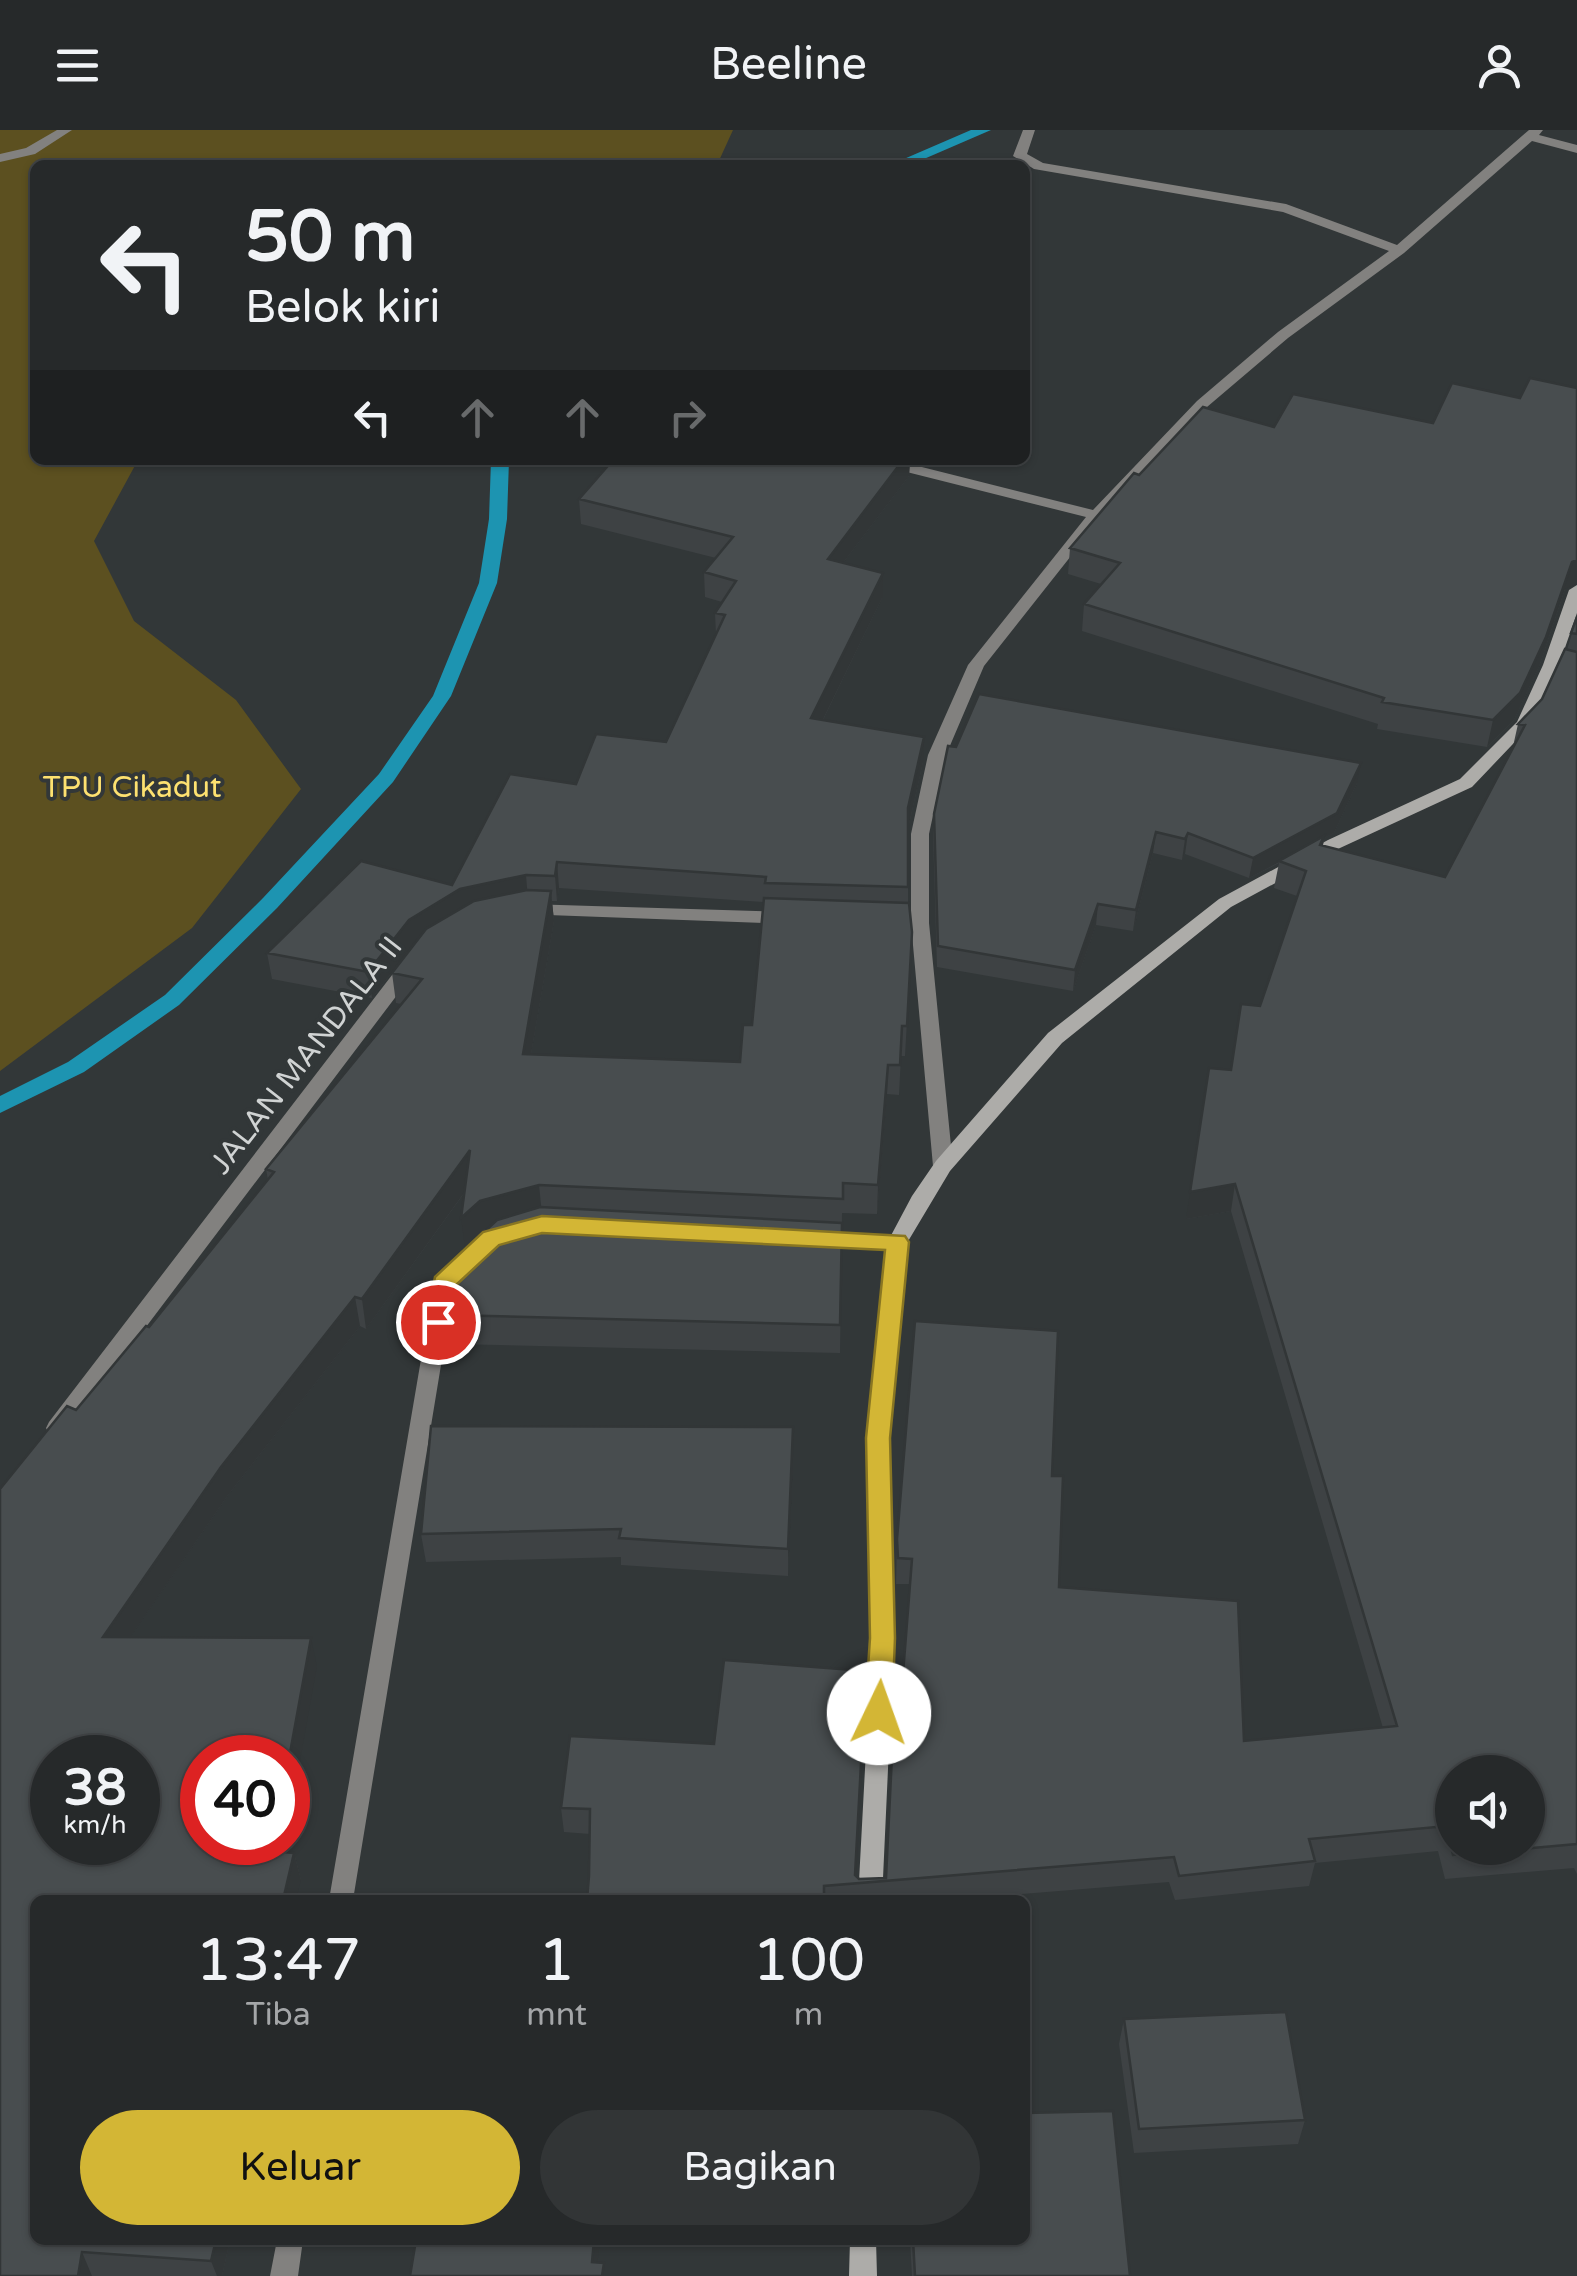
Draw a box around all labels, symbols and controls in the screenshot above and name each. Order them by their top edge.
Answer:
icon: menu [50,38,105,93]
text: Beeline [710,38,867,92]
icon: person [1472,38,1527,93]
text: 50 m [245,196,415,280]
icon: left [80,200,210,330]
text: Belok kiri [245,281,440,335]
icon: left [345,390,400,445]
icon: ahead [450,390,505,445]
icon: ahead [555,390,610,445]
icon: right [660,390,715,445]
park label: TPU Cikadut [43,769,221,806]
street label: JALAN MANDALA II [202,929,411,1181]
pin [396,1280,481,1365]
icon: arrive [411,1295,466,1350]
position arrow [827,1661,931,1765]
speed limit sign: 40 [180,1735,310,1865]
map controls [1435,1755,1545,1865]
button: sound [1435,1755,1545,1865]
text: 38 [64,1758,126,1818]
text: km/h [64,1810,126,1840]
text: 13:47 [195,1925,361,1997]
text: 1 [538,1925,575,1997]
text: 100 [752,1925,865,1997]
text: Tiba [245,1996,311,2034]
text: mnt [526,1996,587,2034]
text: m [794,1996,823,2034]
button: Keluar [80,2110,520,2225]
button: Bagikan [540,2110,980,2225]

